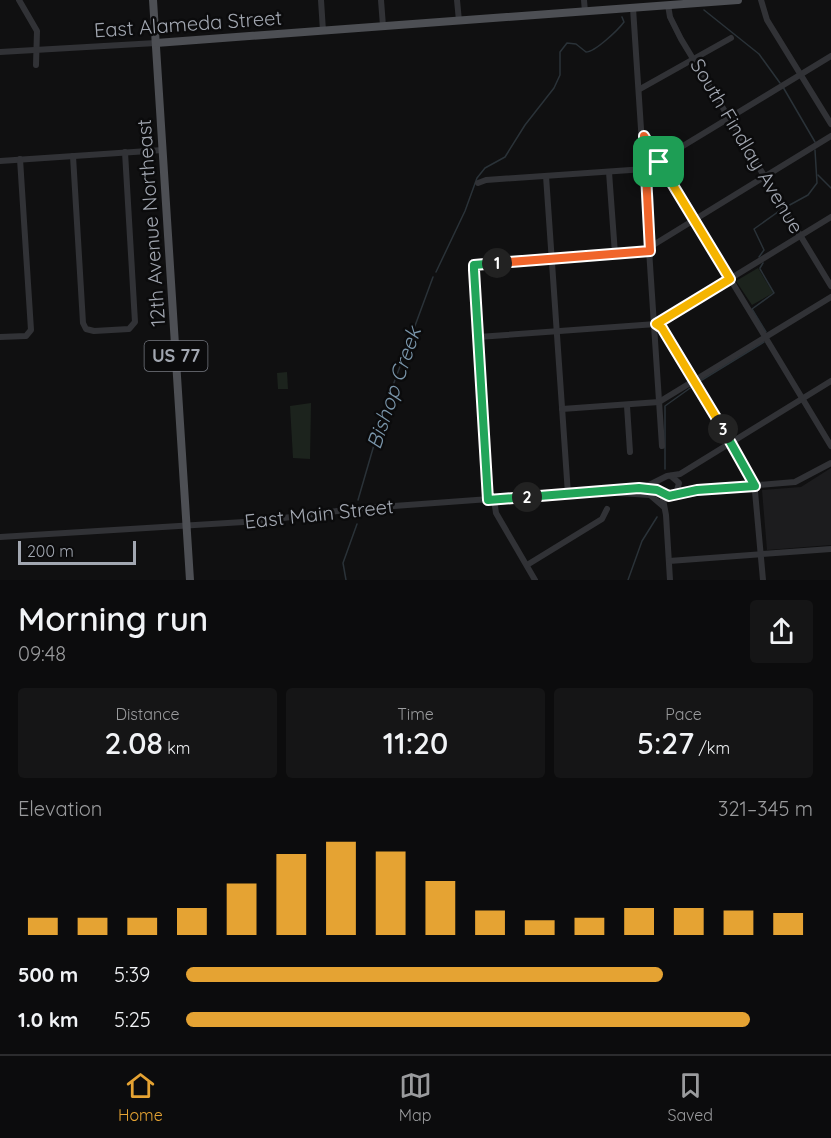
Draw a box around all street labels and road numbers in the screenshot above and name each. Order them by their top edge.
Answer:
street label: East Alameda Street [93,4,283,43]
street label: South Findlay Avenue [685,54,810,238]
street label: 12th Avenue Northeast [131,118,170,328]
road number: US 77 [144,341,207,371]
street label: East Main Street [243,493,395,534]

